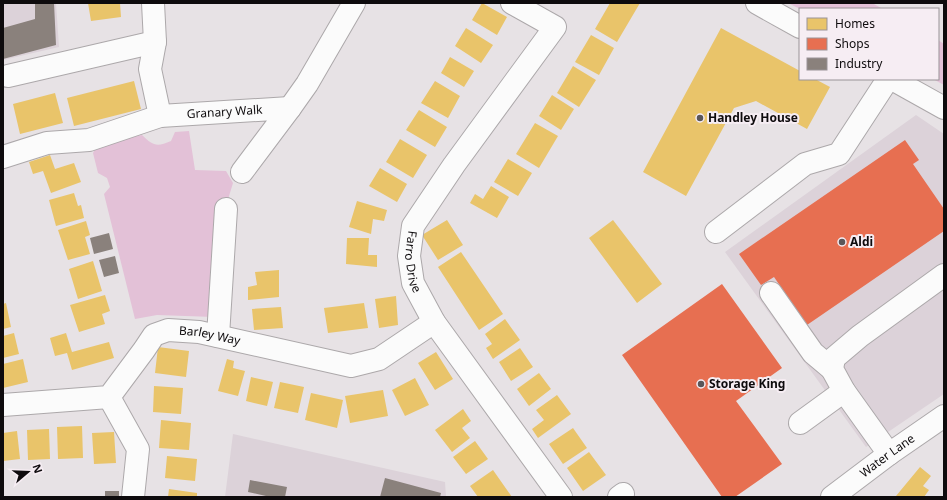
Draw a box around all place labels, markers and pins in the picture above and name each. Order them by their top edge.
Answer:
place label: Handley House [708,109,798,126]
marker: Handley House [695,113,705,123]
place label: Aldi [850,233,873,250]
marker: Aldi [837,237,847,247]
place label: Storage King [709,375,785,392]
marker: Storage King [696,379,706,389]

